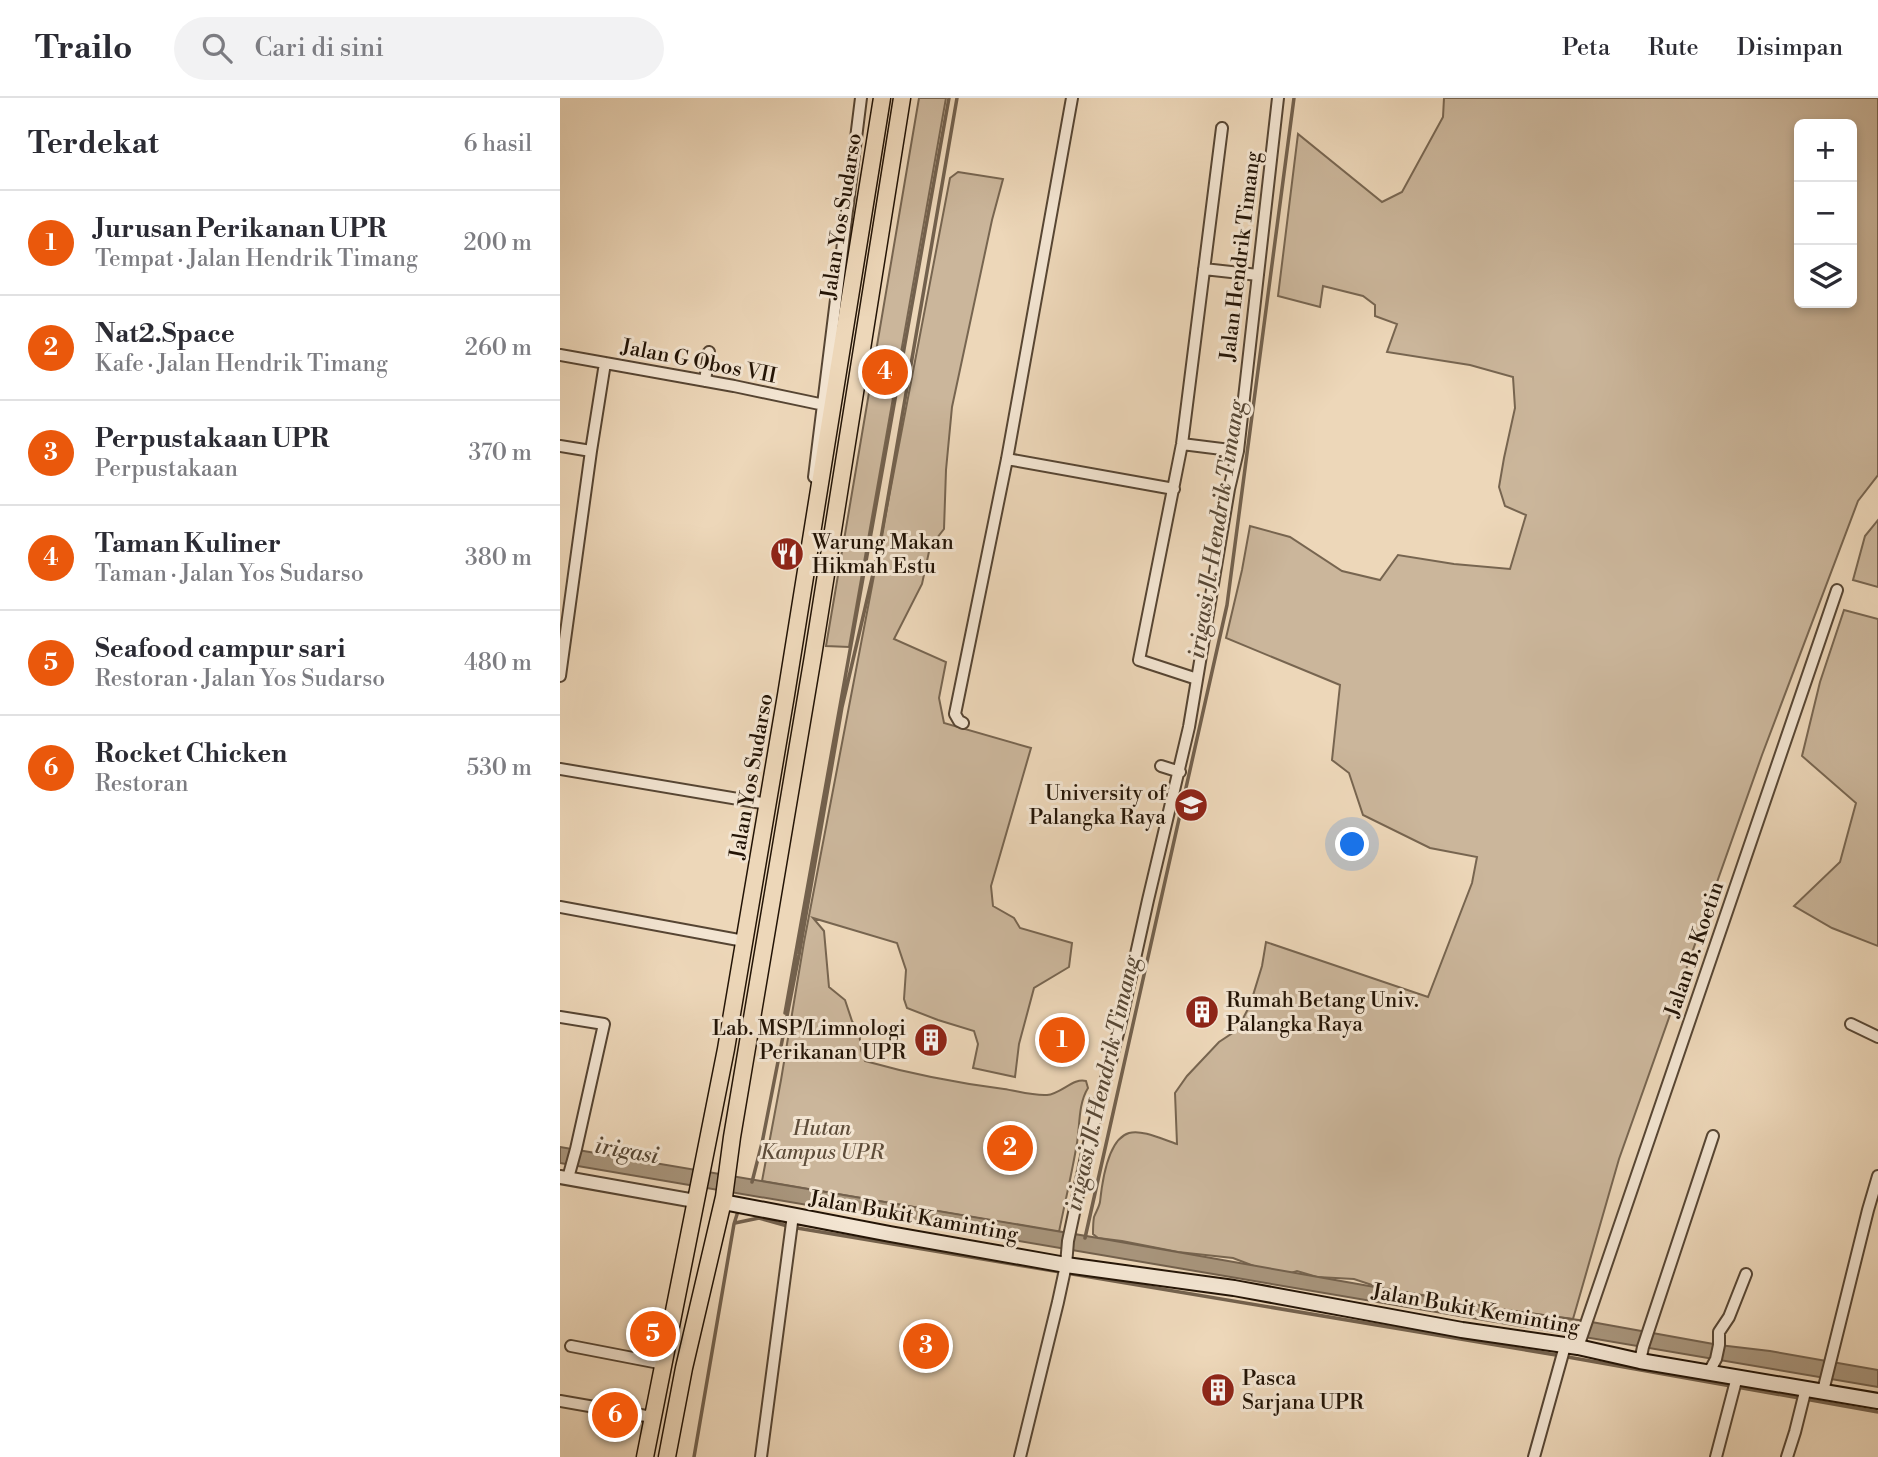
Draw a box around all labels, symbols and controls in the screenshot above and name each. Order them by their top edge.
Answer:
search box [174,17,664,80]
text: Trailo [35,28,132,69]
icon: search [198,29,236,67]
text: Cari di sini [254,32,384,64]
text: Peta [1562,33,1610,63]
text: Rute [1648,33,1699,63]
text: Disimpan [1737,33,1843,63]
map controls [1794,119,1857,308]
button: + [1794,119,1857,182]
text: Terdekat [28,125,159,163]
text: 6 hasil [464,130,532,158]
street label: Jalan Yos Sudarso [816,131,868,302]
street label: Jalan Hendrik Timang [1215,150,1267,363]
button: − [1794,182,1857,245]
text: Jurusan Perikanan UPR [95,213,387,245]
text: 1 [45,229,57,257]
text: 200 m [464,229,532,257]
text: Tempat · Jalan Hendrik Timang [95,245,418,273]
button: layers [1794,245,1857,308]
text: Nat2.Space [95,318,235,350]
text: 2 [44,334,58,362]
text: 260 m [465,334,532,362]
street label: Jalan G Obos VII [618,334,779,390]
pin: 4 [862,346,908,398]
text: Kafe · Jalan Hendrik Timang [95,350,388,378]
water label: irigasi Jl. Hendrik Timang [1183,397,1251,660]
text: Perpustakaan UPR [95,423,329,455]
text: 3 [44,439,58,467]
text: 370 m [469,439,532,467]
text: Perpustakaan [95,455,238,483]
text: Taman Kuliner [95,528,281,560]
place label: Warung Makan Hikmah Estu [811,530,954,580]
restaurant icon: Warung Makan Hikmah Estu [768,535,806,573]
text: 4 [43,544,59,572]
text: 380 m [465,544,532,572]
text: Taman · Jalan Yos Sudarso [95,560,364,588]
text: Seafood campur sari [95,633,346,665]
text: 5 [44,649,58,677]
text: 480 m [464,649,532,677]
text: Restoran · Jalan Yos Sudarso [95,665,385,693]
street label: Jalan Yos Sudarso [724,691,779,862]
text: Rocket Chicken [95,738,287,770]
text: 6 [44,754,58,782]
text: 530 m [466,754,532,782]
text: Restoran [95,770,189,798]
place label: University of Palangka Raya [1029,781,1167,831]
school or university icon: University of Palangka Raya [1172,786,1210,824]
your location [1335,827,1369,861]
street label: Jalan B. Koetin [1659,878,1730,1021]
water label: irigasi Jl. Hendrik Timang [1060,952,1146,1214]
place label: Rumah Betang Univ. Palangka Raya [1226,988,1419,1038]
building icon: Rumah Betang Univ. Palangka Raya [1183,993,1221,1031]
pin: 1 [1039,1014,1085,1066]
place label: Lab. MSP/Limnologi Perikanan UPR [712,1016,906,1066]
building icon: Lab. MSP/Limnologi Perikanan UPR [912,1021,950,1059]
park label: Hutan Kampus UPR [760,1116,885,1166]
pin: 2 [987,1122,1033,1174]
water label: irigasi [593,1132,662,1170]
street label: Jalan Bukit Kaminting [806,1186,1020,1248]
street label: Jalan Bukit Keminting [1369,1279,1582,1341]
pin: 5 [630,1308,676,1360]
pin: 3 [903,1320,949,1372]
place label: Pasca Sarjana UPR [1242,1366,1364,1416]
building icon: Pasca Sarjana UPR [1199,1371,1237,1409]
pin: 6 [592,1389,638,1441]

